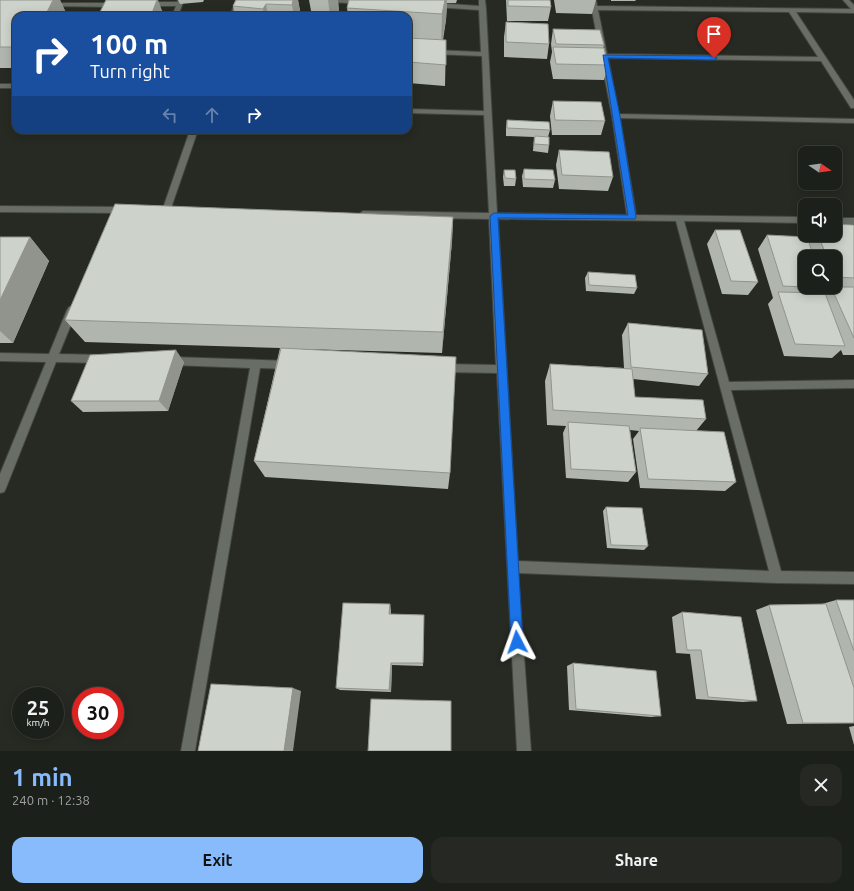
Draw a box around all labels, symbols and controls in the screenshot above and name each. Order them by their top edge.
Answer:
pin [697,17,731,58]
icon: arrive [703,23,725,45]
icon: right [24,28,76,80]
text: 100 m [90,28,168,59]
text: Turn right [90,61,170,81]
icon: left [159,104,181,126]
icon: ahead [201,104,223,126]
icon: right [243,104,265,126]
north arrow [798,146,842,190]
map controls [798,146,842,294]
button: sound [798,198,842,242]
button: search [798,250,842,294]
position arrow [496,621,538,663]
speed limit sign: 30 [72,687,124,739]
text: 25 [27,696,49,719]
text: km/h [26,717,50,728]
text: 1 min [12,764,73,791]
button: close [800,764,842,806]
text: 240 m · 12:38 [12,793,90,807]
button: Exit [12,837,423,883]
button: Share [431,837,842,883]

